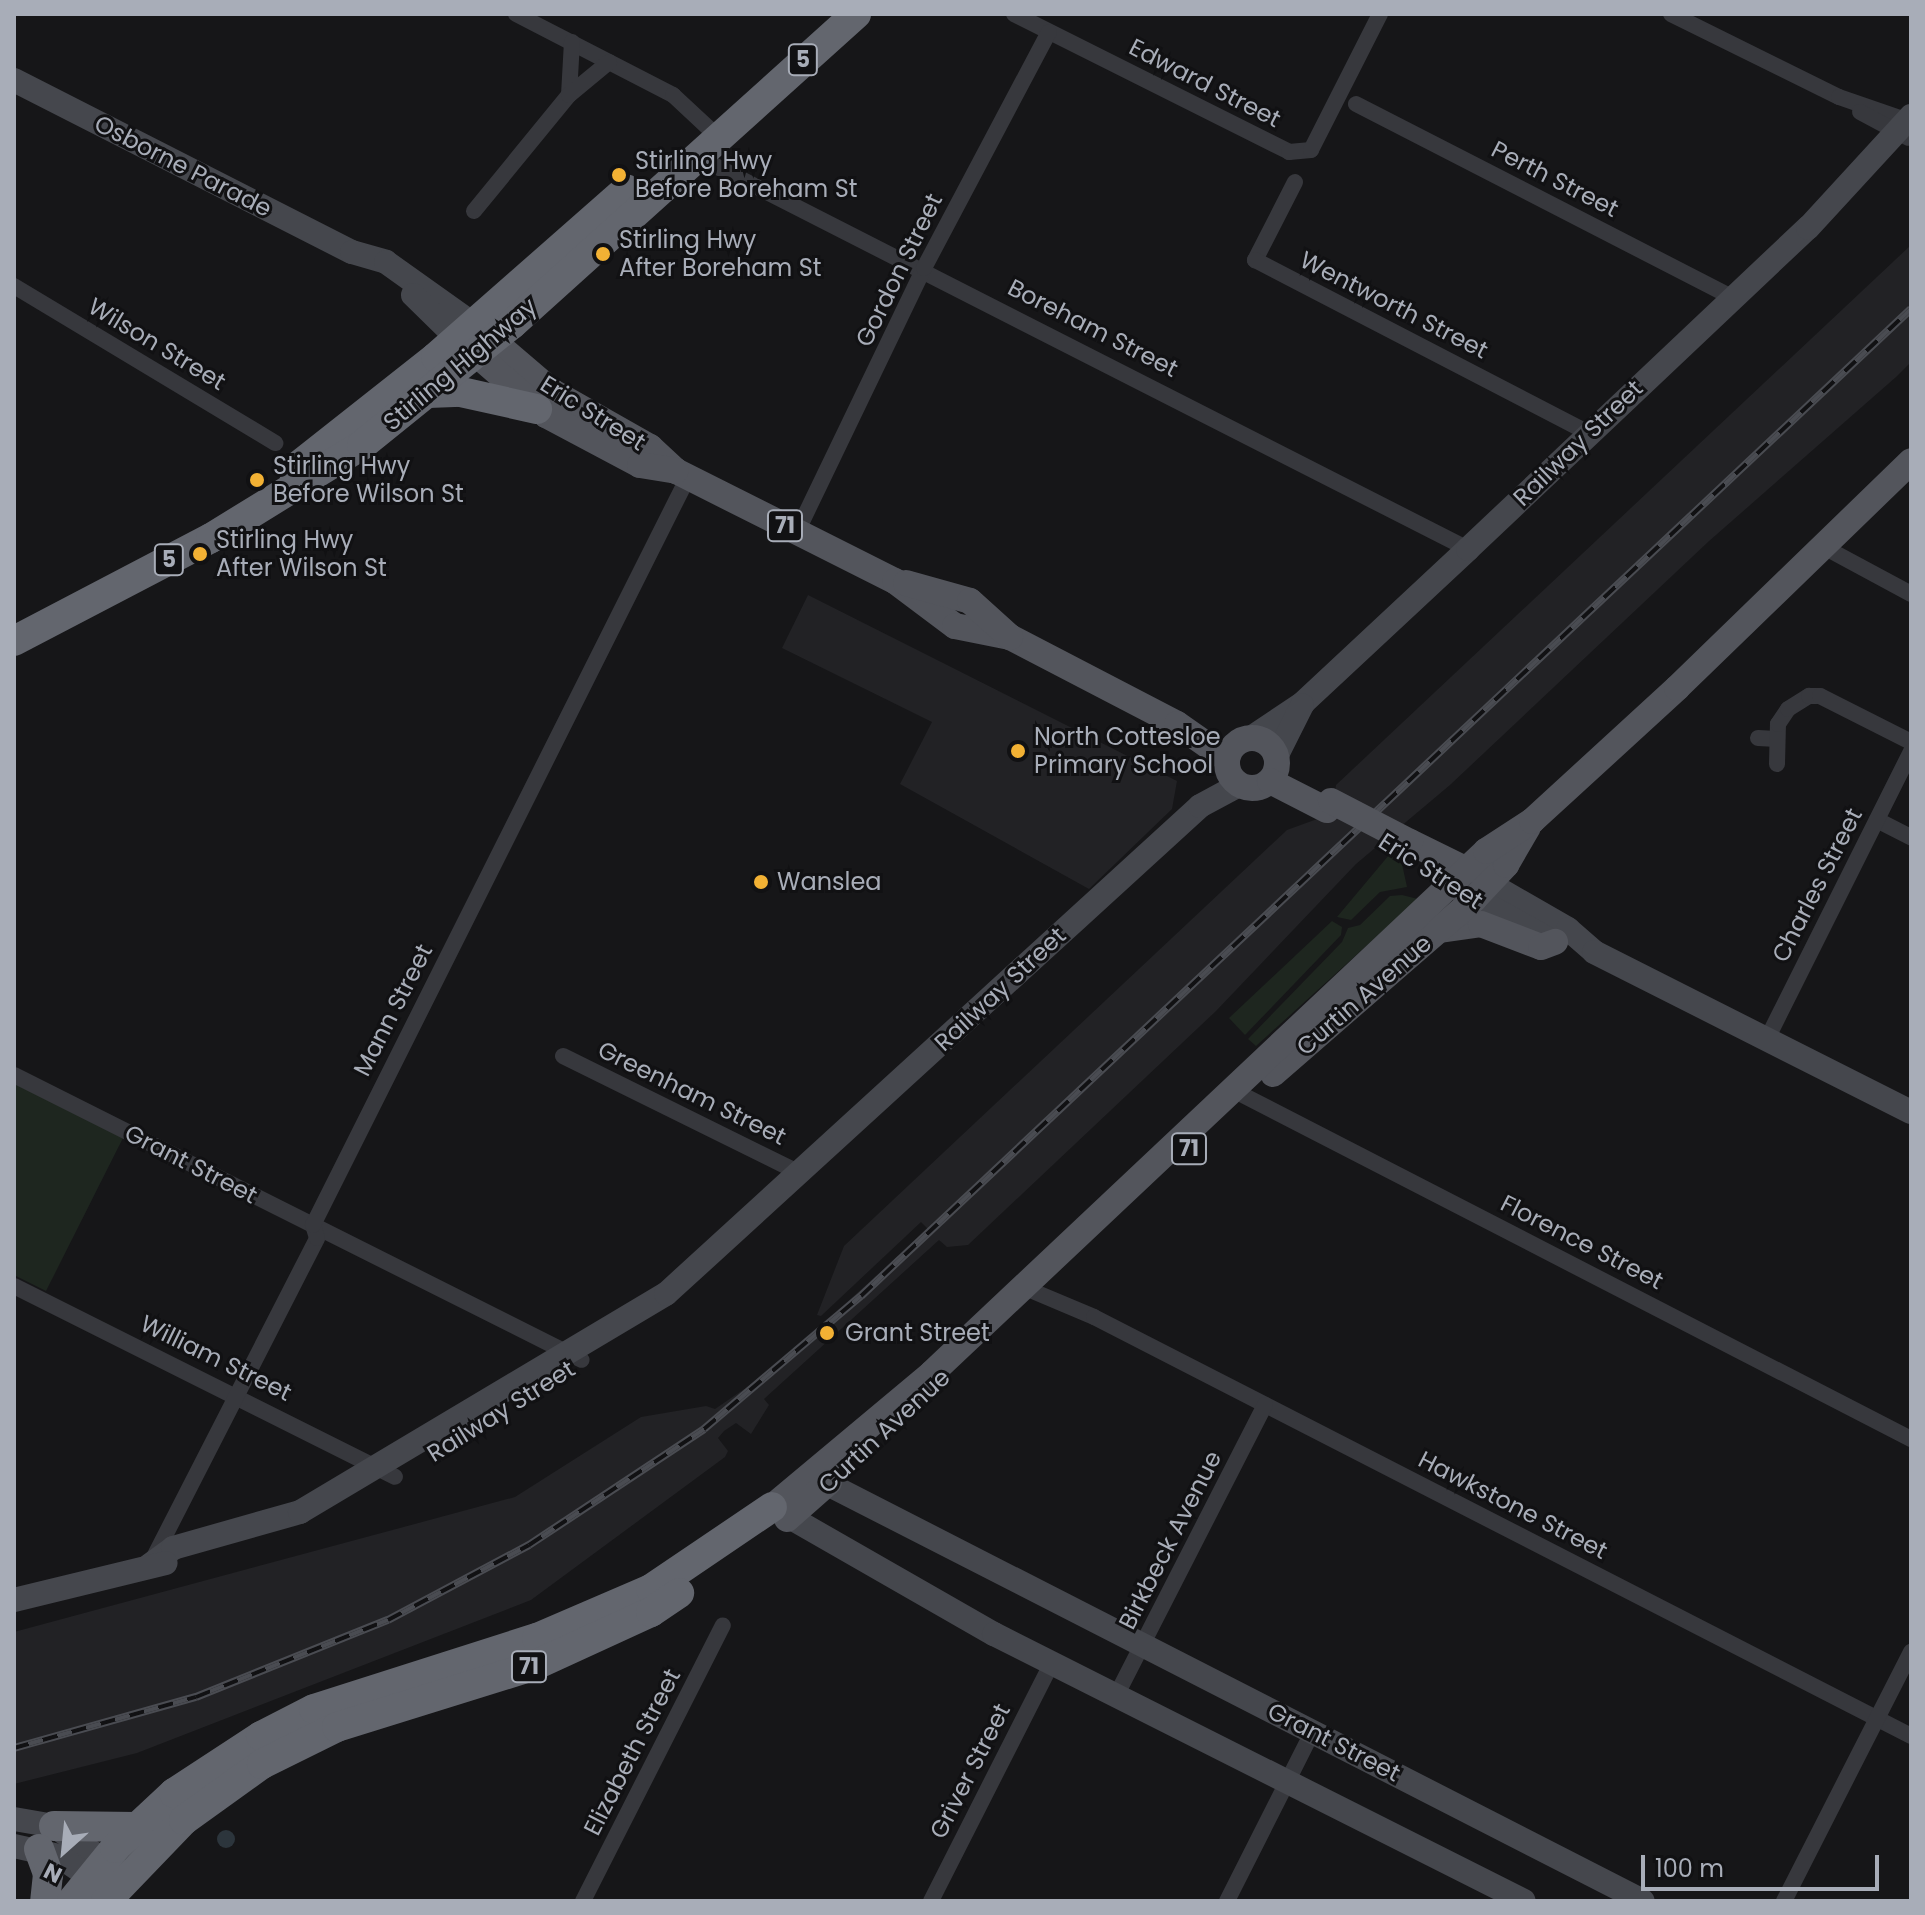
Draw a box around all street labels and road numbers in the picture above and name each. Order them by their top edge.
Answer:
street label: Edward Street [1124,32,1286,134]
road number: 5 [787,42,819,78]
street label: Osborne Parade [90,109,276,223]
street label: Perth Street [1487,135,1623,223]
street label: Gordon Street [850,189,948,351]
street label: Wentworth Street [1295,245,1493,365]
street label: Boreham Street [1003,273,1183,383]
street label: Wilson Street [83,292,231,396]
street label: Stirling Highway [378,292,542,436]
street label: Eric Street [535,369,651,457]
street label: Railway Street [1507,374,1649,512]
road number: 71 [765,508,805,544]
road number: 5 [153,542,185,578]
street label: Charles Street [1766,803,1868,967]
street label: Eric Street [1374,827,1488,915]
street label: Railway Street [928,921,1072,1057]
street label: Curtin Avenue [1291,929,1437,1061]
street label: Mann Street [347,939,439,1081]
street label: Greenham Street [593,1035,791,1151]
street label: Grant Street [120,1118,262,1210]
road number: 71 [1169,1131,1209,1167]
street label: Florence Street [1496,1189,1668,1295]
street label: William Street [136,1309,296,1407]
street label: Railway Street [422,1354,580,1468]
street label: Curtin Avenue [812,1363,956,1499]
street label: Hawkstone Street [1414,1445,1612,1565]
street label: Birkbeck Avenue [1113,1446,1227,1634]
road number: 71 [509,1649,549,1685]
street label: Elizabeth Street [578,1664,686,1840]
street label: Grant Street [1263,1696,1405,1788]
street label: Griver Street [924,1699,1016,1843]

